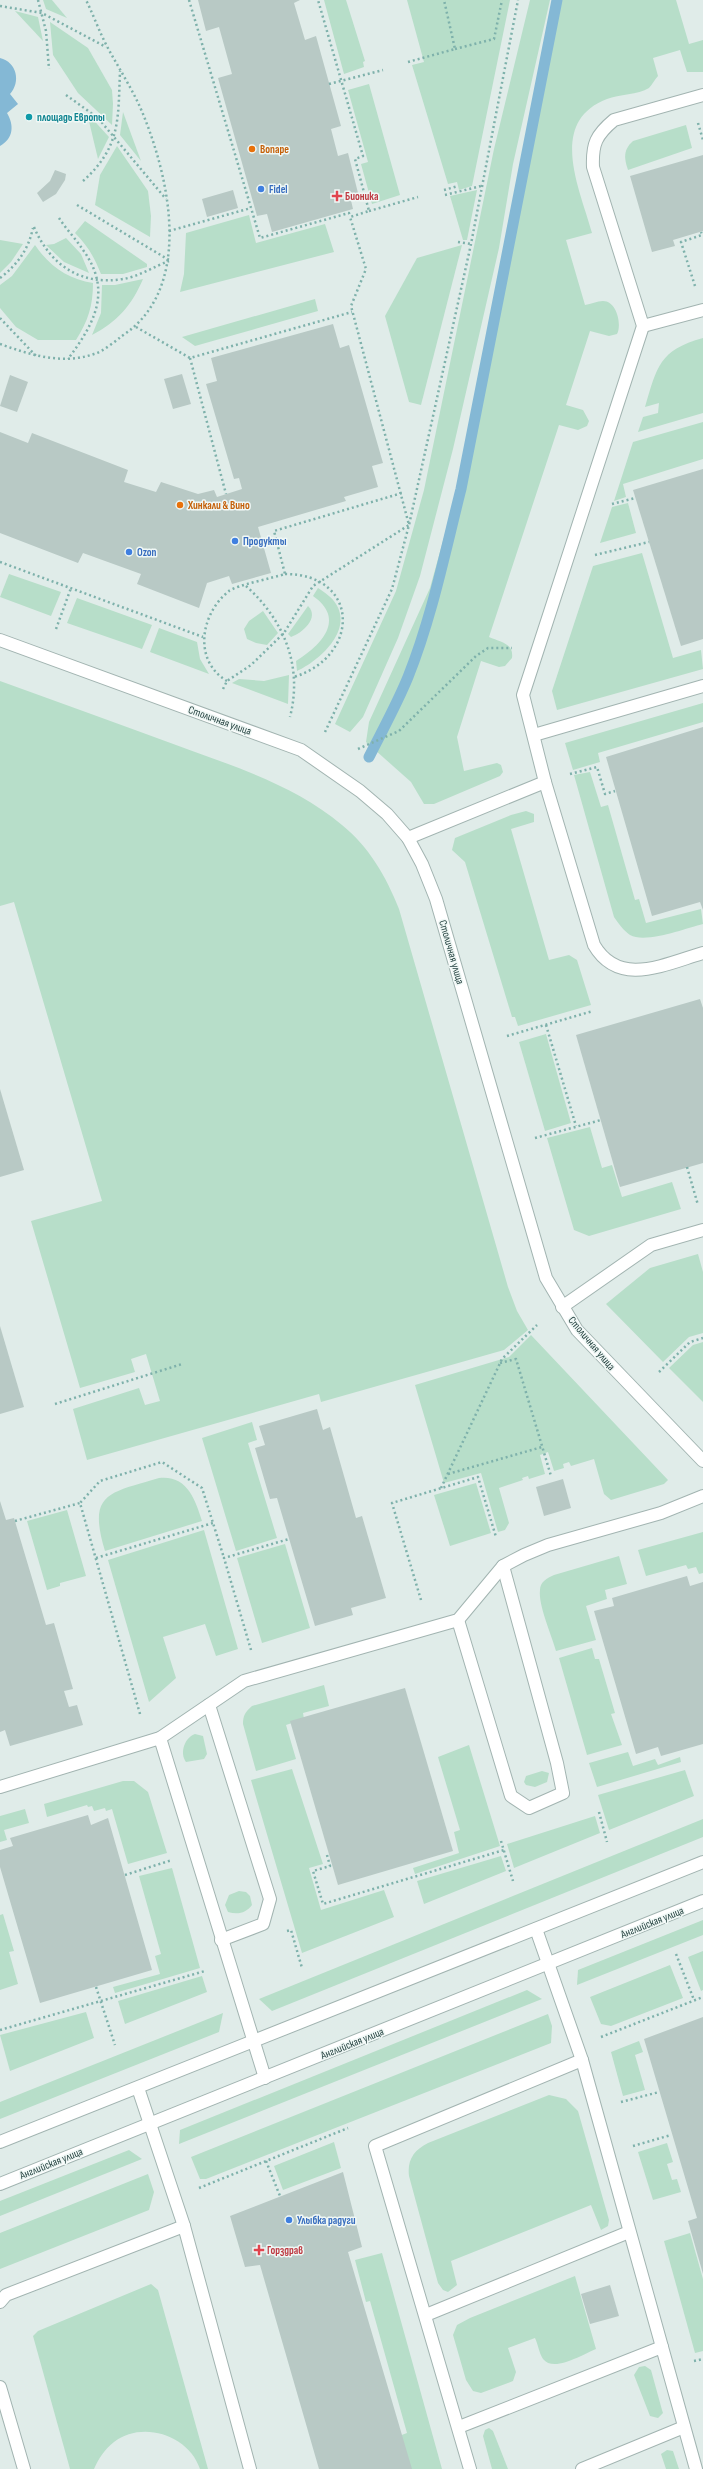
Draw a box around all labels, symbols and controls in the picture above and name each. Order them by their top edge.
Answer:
place label: площадь Европы [37,111,105,124]
marker: площадь Европы [24,112,34,122]
place label: Bonape [260,143,289,156]
marker: Bonape [247,144,257,154]
place label: Fidel [269,183,288,196]
marker: Fidel [256,184,266,194]
place label: Бионика [345,190,379,203]
marker: Бионика [332,191,342,201]
place label: Хинкали & Вино [187,499,250,512]
marker: Хинкали & Вино [175,500,185,510]
place label: Продукты [243,535,287,548]
marker: Продукты [230,536,240,546]
place label: Ozon [137,546,157,559]
marker: Ozon [124,547,134,557]
street label: Столичная улица [187,703,253,738]
street label: Столичная улица [436,919,467,986]
street label: Столичная улица [565,1314,618,1373]
street label: Английская улица [618,1904,686,1941]
street label: Английская улица [318,2025,386,2062]
street label: Английская улица [17,2145,85,2182]
place label: Улыбка радуги [297,2214,356,2227]
marker: Улыбка радуги [284,2215,294,2225]
place label: Горздрав [267,2244,303,2257]
marker: Горздрав [254,2245,264,2255]

